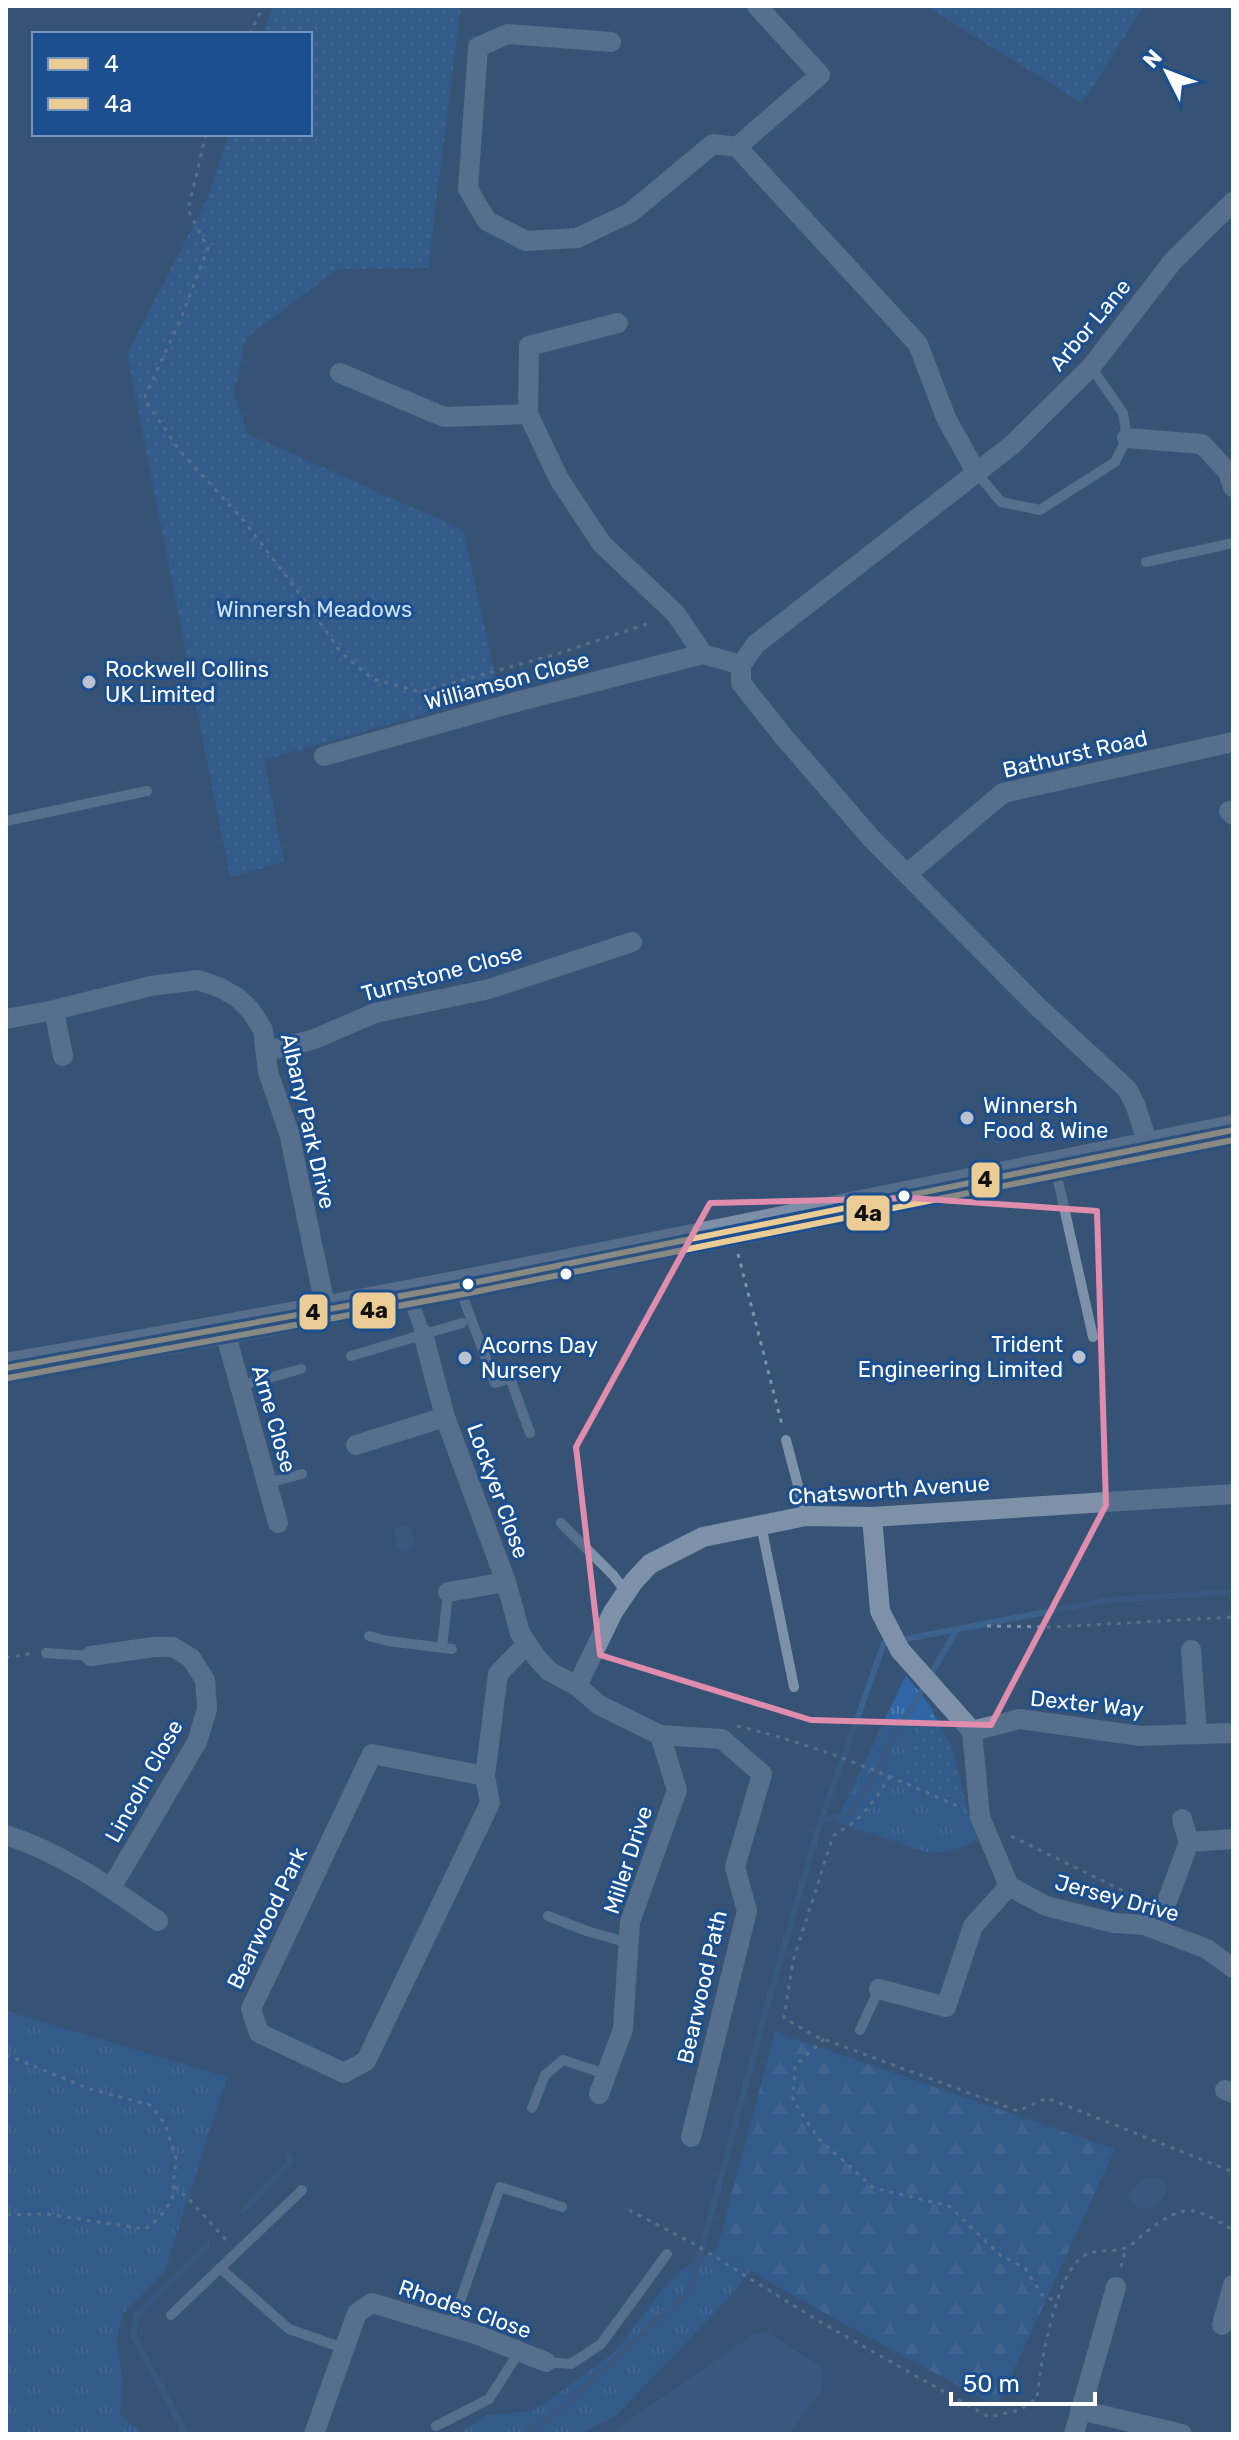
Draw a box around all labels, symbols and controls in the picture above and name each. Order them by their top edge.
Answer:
legend [32,32,312,136]
north arrow [1127,32,1207,112]
text: N [1137,44,1168,74]
text: 4 [104,50,119,78]
text: 4a [104,90,132,118]
street label: Arbor Lane [1044,273,1136,377]
park label: Winnersh Meadows [216,596,412,623]
street label: Williamson Close [422,646,592,716]
place label: Rockwell Collins UK Limited [105,656,269,708]
marker: Rockwell Collins UK Limited [80,673,98,691]
street label: Bathurst Road [1000,724,1150,784]
street label: Turnstone Close [359,939,525,1007]
street label: Albany Park Drive [275,1031,341,1211]
place label: Winnersh Food & Wine [983,1092,1108,1144]
marker: Winnersh Food & Wine [958,1109,976,1127]
line badge: 4 [970,1161,1001,1199]
text: 4 [977,1166,993,1193]
unlabelled marker [896,1188,912,1204]
line badge: 4a [845,1194,891,1232]
text: 4a [854,1200,882,1227]
unlabelled marker [558,1266,574,1282]
unlabelled marker [460,1276,476,1292]
line badge: 4a [351,1291,397,1330]
line badge: 4 [298,1293,329,1331]
text: 4a [360,1297,388,1324]
text: 4 [305,1299,321,1326]
place label: Trident Engineering Limited [858,1331,1063,1383]
place label: Acorns Day Nursery [481,1332,598,1384]
marker: Trident Engineering Limited [1070,1348,1088,1366]
marker: Acorns Day Nursery [456,1349,474,1367]
street label: Arne Close [246,1362,302,1476]
street label: Lockyer Close [461,1420,535,1562]
street label: Chatsworth Avenue [787,1469,991,1511]
street label: Dexter Way [1029,1685,1145,1723]
street label: Lincoln Close [99,1715,189,1847]
street label: Miller Drive [598,1803,658,1917]
street label: Bearwood Park [221,1842,313,1993]
street label: Jersey Drive [1052,1868,1182,1928]
street label: Bearwood Path [671,1908,733,2066]
street label: Rhodes Close [395,2274,535,2344]
scale bar [951,2356,1095,2406]
text: 50 m [963,2370,1020,2398]

